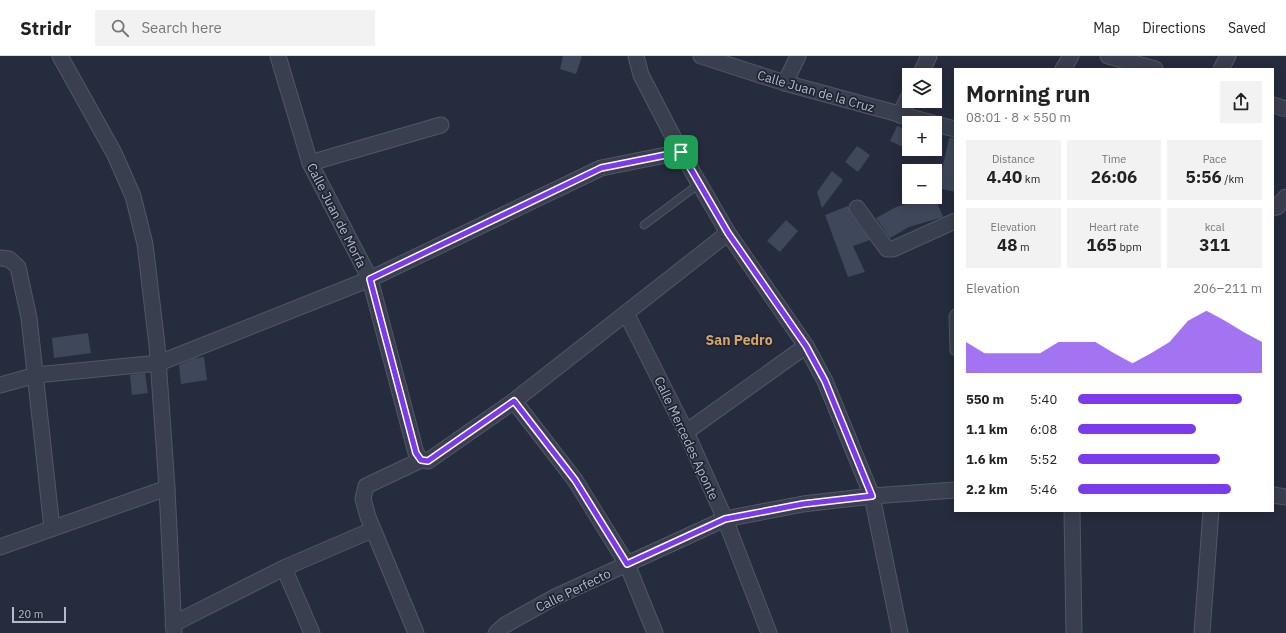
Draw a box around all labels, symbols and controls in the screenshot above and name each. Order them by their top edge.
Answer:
search box [95,10,375,46]
text: Stridr [20,16,71,40]
icon: search [109,17,131,39]
text: Search here [141,18,222,37]
text: Map [1093,19,1120,37]
text: Directions [1142,19,1206,37]
text: Saved [1228,19,1266,37]
street label: Calle Juan de la Cruz [755,67,876,116]
map controls [902,68,942,204]
button: layers [902,68,942,108]
text: Morning run [966,79,1090,108]
button: share [1220,81,1262,123]
text: 08:01 · 8 × 550 m [966,109,1071,126]
button: + [902,116,942,156]
pin [664,135,698,169]
icon: arrive [670,141,692,163]
text: Distance [992,152,1035,166]
text: Time [1102,152,1126,166]
text: Pace [1203,152,1227,166]
street label: Calle Juan de Morfa [303,160,370,270]
button: − [902,164,942,204]
text: 4.40 [986,166,1022,188]
text: 26:06 [1091,166,1137,188]
text: 5:56 [1185,166,1222,188]
text: km [1022,172,1040,186]
text: /km [1222,172,1244,186]
text: Elevation [991,220,1036,234]
text: Heart rate [1089,220,1139,234]
text: kcal [1205,220,1225,234]
text: 48 [997,234,1017,256]
text: 165 [1086,234,1117,256]
text: 311 [1199,234,1230,256]
text: m [1017,240,1030,254]
text: bpm [1117,240,1142,254]
text: Elevation [966,280,1020,297]
text: 206–211 m [1193,280,1262,297]
district label: San Pedro [705,331,773,349]
street label: Calle Mercedes Aponte [650,374,723,503]
text: 550 m [966,391,1004,408]
text: 5:40 [1030,391,1057,408]
text: 1.1 km [966,421,1008,438]
text: 6:08 [1030,421,1057,438]
text: 1.6 km [966,451,1008,468]
text: 5:52 [1030,451,1057,468]
text: 2.2 km [966,481,1008,498]
text: 5:46 [1030,481,1057,498]
street label: Calle Perfecto [533,565,614,616]
scale bar [12,605,66,624]
text: 20 m [18,607,43,621]

